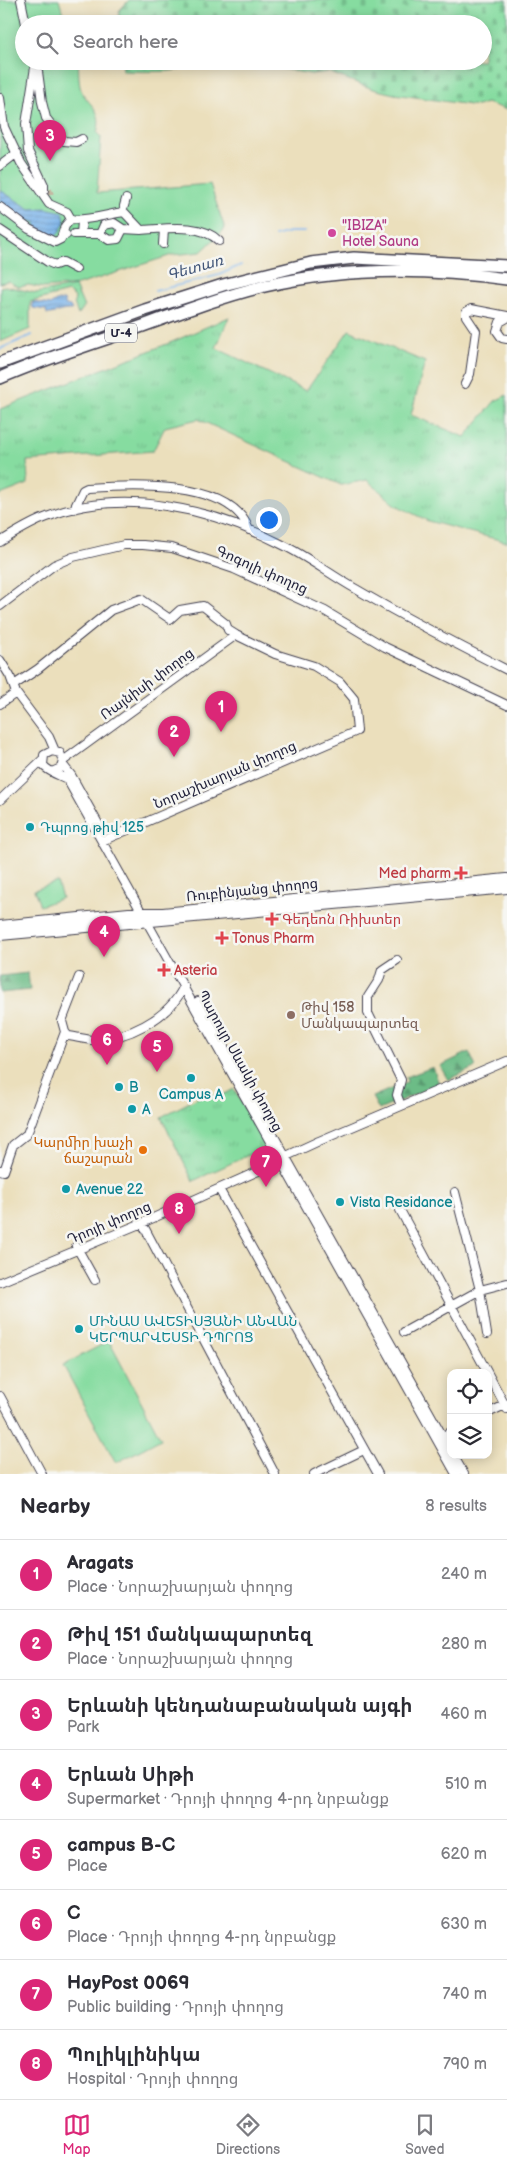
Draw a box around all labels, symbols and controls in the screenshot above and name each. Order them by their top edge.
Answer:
search box [15,15,492,70]
icon: search [33,29,61,57]
text: Search here [73,31,178,54]
pin: 3 [34,120,66,161]
place label: "IBIZA" Hotel Sauna [342,217,419,250]
marker: "IBIZA" Hotel Sauna [326,227,338,239]
water label: Գետառ [165,251,226,285]
road number: Մ-4 [105,323,137,342]
your location [256,507,282,533]
street label: Գոգոլի փողոց [213,542,311,598]
street label: Ռայնիսի փողոց [97,644,197,724]
pin: 1 [205,691,237,732]
pin: 2 [158,716,190,757]
street label: Նորաշխարյան փողոց [151,737,299,813]
place label: Դպրոց թիվ 125 [40,819,144,836]
marker: Դպրոց թիվ 125 [24,821,36,833]
place label: Med pharm [378,865,451,882]
marker: Med pharm [455,867,467,879]
street label: Ռուբինյանց փողոց [185,875,319,905]
place label: Գեդեոն Ռիխտեր [282,911,401,928]
marker: Գեդեոն Ռիխտեր [266,913,278,925]
pin: 4 [88,916,120,957]
place label: Tonus Pharm [232,930,314,947]
marker: Tonus Pharm [216,932,228,944]
place label: Asteria [174,962,217,979]
marker: Asteria [158,964,170,976]
street label: Պարույր Սևակի փողոց [194,987,286,1135]
place label: Թիվ 158 Մանկապարտեզ [301,999,419,1032]
marker: Թիվ 158 Մանկապարտեզ [285,1009,297,1021]
pin: 6 [91,1024,123,1065]
pin: 5 [141,1031,173,1072]
marker: Campus A [185,1072,197,1084]
place label: B [129,1079,139,1096]
marker: B [113,1081,125,1093]
place label: Campus A [159,1086,224,1103]
place label: A [142,1101,151,1118]
marker: A [126,1103,138,1115]
place label: Կարմիր խաչի ճաշարան [33,1134,133,1167]
marker: Կարմիր խաչի ճաշարան [137,1144,149,1156]
pin: 7 [250,1146,282,1187]
place label: Avenue 22 [76,1181,144,1198]
marker: Avenue 22 [60,1183,72,1195]
pin: 8 [163,1193,195,1234]
place label: Vista Residance [350,1194,453,1211]
marker: Vista Residance [334,1196,346,1208]
street label: Դրոյի փողոց [65,1198,153,1248]
place label: ՄԻՆԱՍ ԱՎԵՏԻՍՅԱՆԻ ԱՆՎԱՆ ԿԵՐՊԱՐՎԵՍՏԻ ԴՊՐՈՑ [89,1313,297,1346]
marker: ՄԻՆԱՍ ԱՎԵՏԻՍՅԱՆԻ ԱՆՎԱՆ ԿԵՐՊԱՐՎԵՍՏԻ ԴՊՐՈՑ [73,1323,85,1335]
map controls [447,1369,492,1459]
button: locate [447,1369,492,1414]
button: layers [447,1414,492,1459]
text: Nearby [20,1494,90,1519]
text: 8 results [425,1497,487,1516]
text: Aragats [67,1552,134,1575]
text: 1 [33,1565,39,1584]
text: 240 m [441,1565,487,1584]
text: Place · Նորաշխարյան փողոց [67,1578,293,1597]
text: Թիվ 151 մանկապարտեզ [67,1624,312,1647]
text: 2 [31,1635,41,1654]
text: 280 m [441,1635,487,1654]
text: Place · Նորաշխարյան փողոց [67,1650,293,1669]
text: Երևանի կենդանաբանական այգի [67,1695,412,1718]
text: 3 [31,1705,41,1724]
text: 460 m [441,1705,487,1724]
text: Park [67,1718,99,1737]
text: Երևան Սիթի [67,1764,194,1787]
text: 4 [31,1775,41,1794]
text: 510 m [445,1775,487,1794]
text: Supermarket · Դրոյի փողոց 4-րդ նրբանցք [67,1790,389,1809]
text: campus B-C [67,1834,175,1857]
text: 5 [31,1845,41,1864]
text: 620 m [441,1845,487,1864]
text: Place [67,1857,108,1876]
text: C [67,1902,81,1925]
text: 6 [31,1915,41,1934]
text: 630 m [440,1915,487,1934]
text: Place · Դրոյի փողոց 4-րդ նրբանցք [67,1928,336,1947]
text: HayPost 0069 [67,1972,190,1995]
text: 7 [32,1985,40,2004]
text: 740 m [442,1985,487,2004]
text: Public building · Դրոյի փողոց [67,1998,284,2017]
text: Պոլիկլինիկա [67,2044,200,2067]
text: 8 [31,2055,41,2074]
text: 790 m [443,2055,487,2074]
text: Hospital · Դրոյի փողոց [67,2070,238,2089]
tab: Map [63,2111,91,2158]
tab: Directions [216,2111,280,2158]
tab: Saved [405,2111,444,2158]

